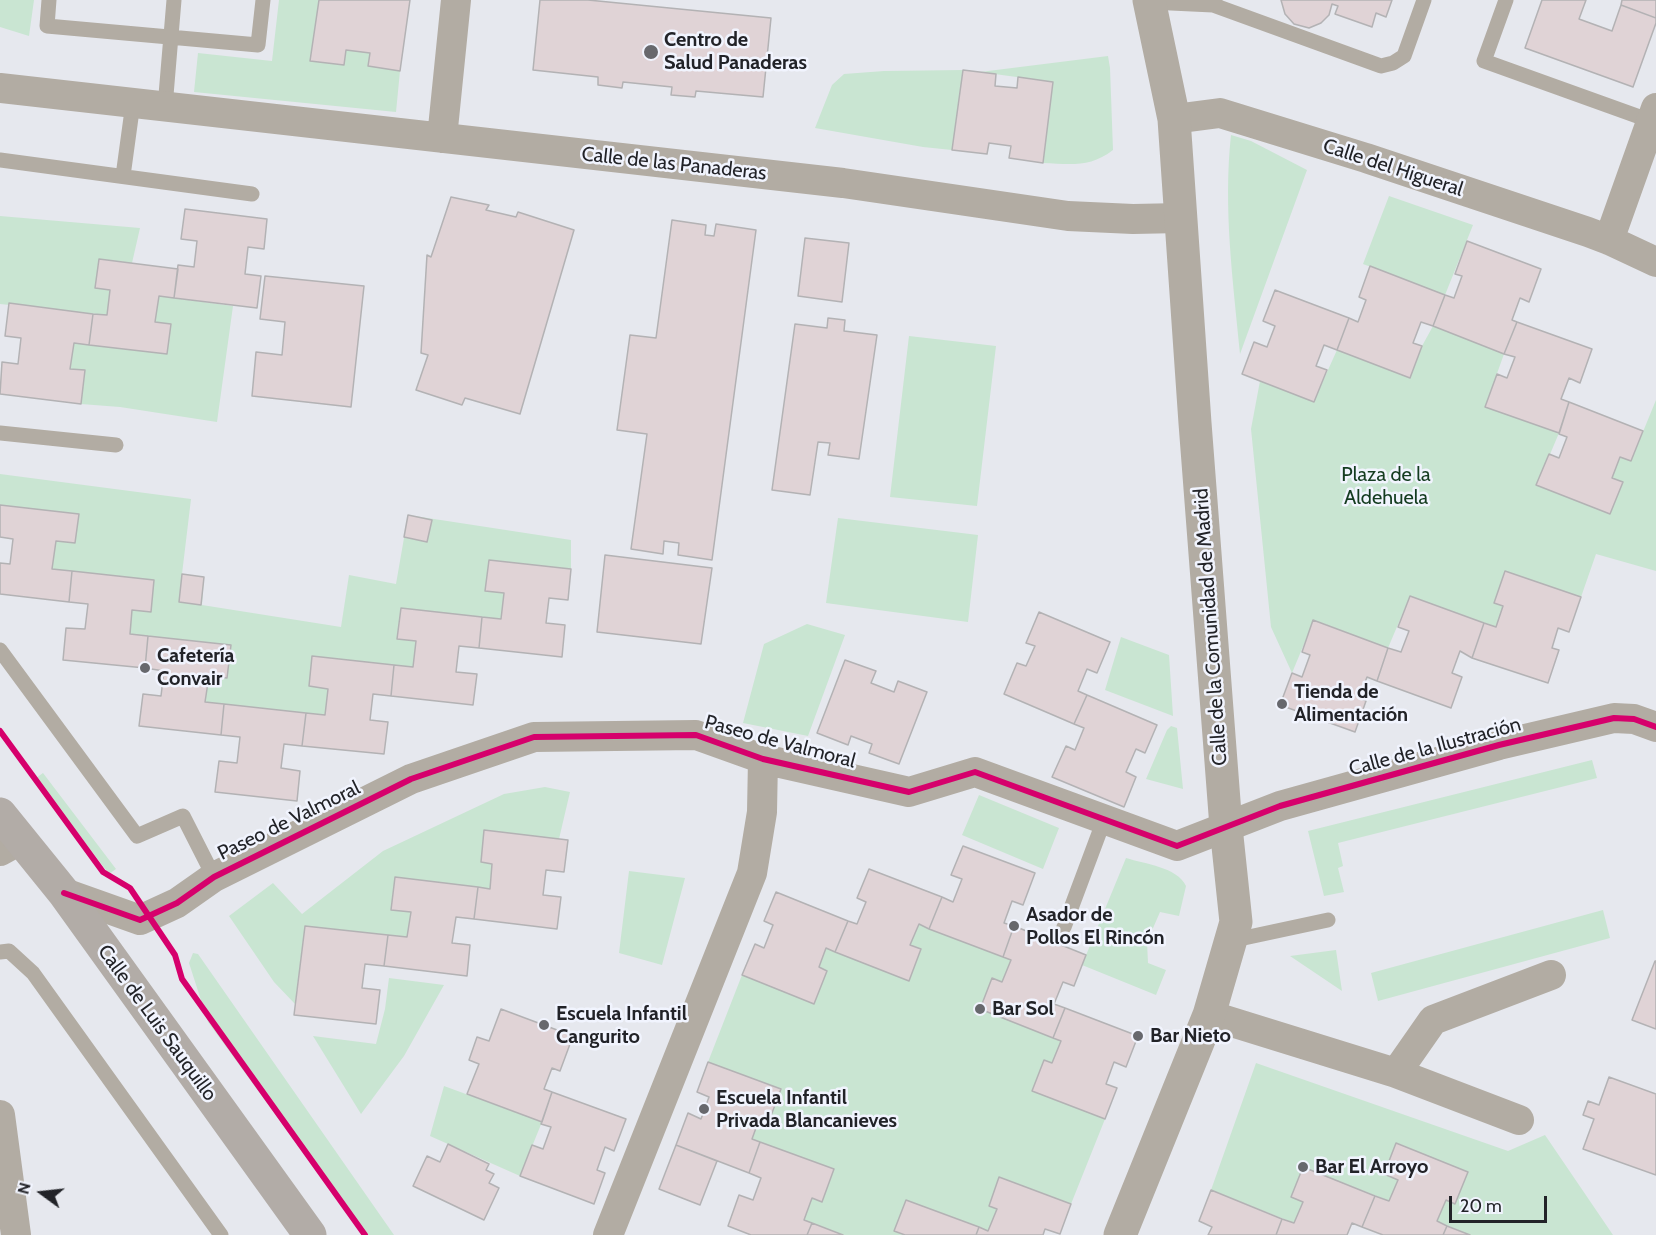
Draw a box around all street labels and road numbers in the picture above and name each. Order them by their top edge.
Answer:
street label: Calle del Higueral [1320,134,1466,202]
street label: Calle de las Panaderas [580,142,768,186]
street label: Calle de la Comunidad de Madrid [1189,488,1233,766]
street label: Paseo de Valmoral [702,710,858,774]
street label: Calle de la Ilustración [1346,712,1524,782]
street label: Paseo de Valmoral [214,776,364,866]
street label: Calle de Luis Sauquillo [92,940,222,1106]

